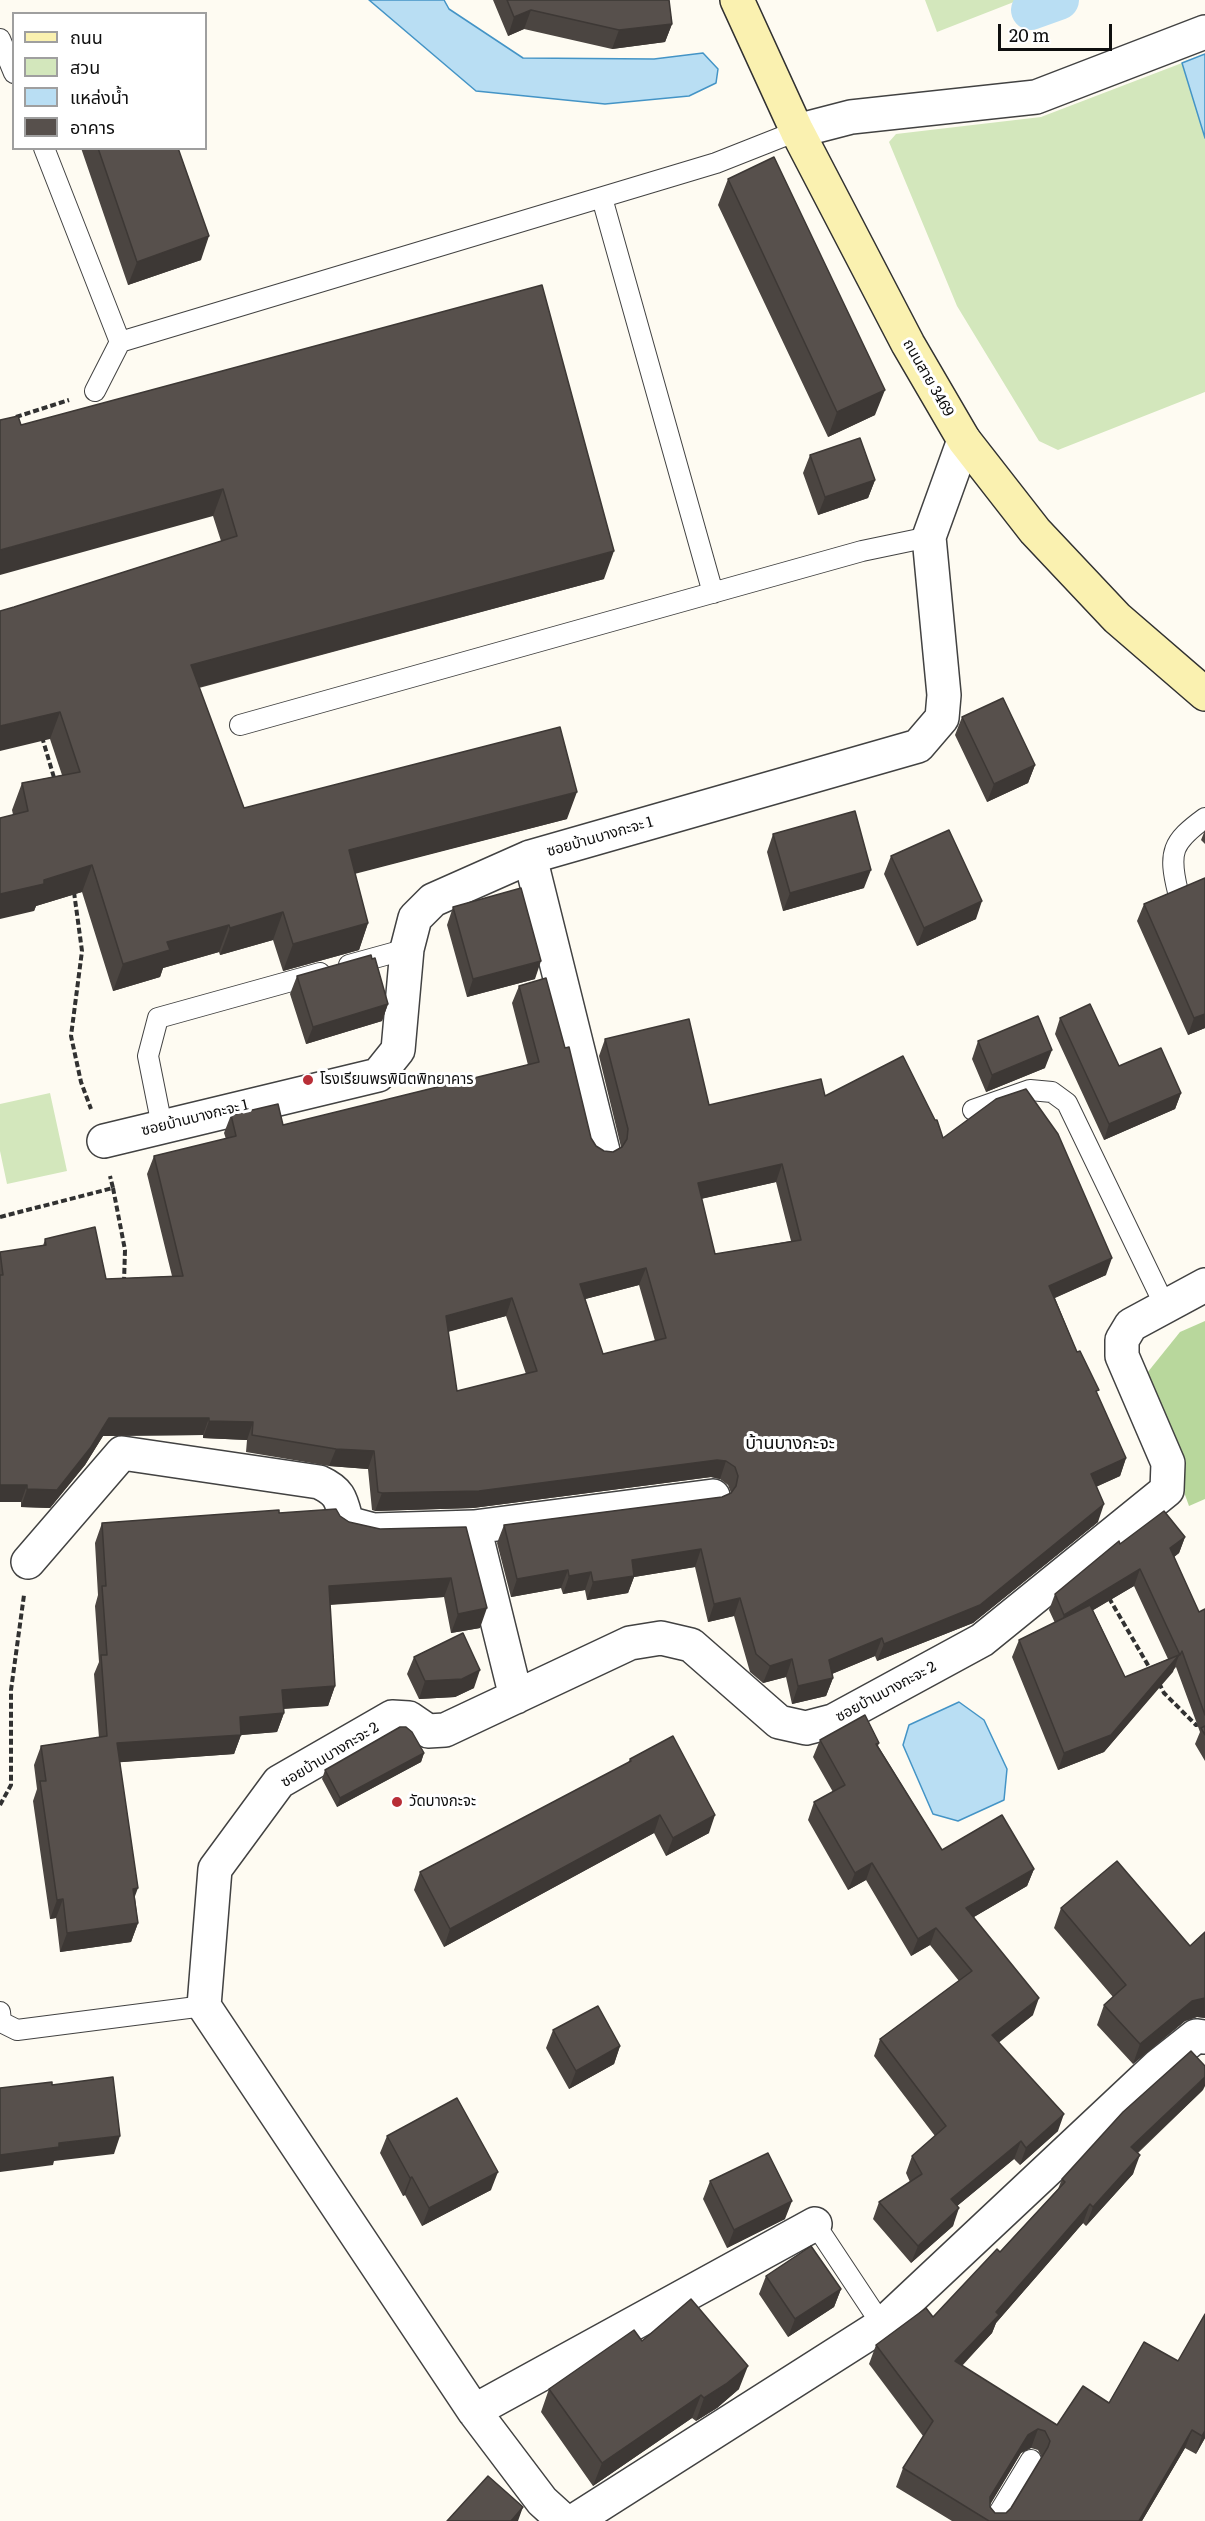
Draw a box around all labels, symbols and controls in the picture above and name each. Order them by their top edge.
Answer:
legend [12,12,207,150]
scale bar [1001,12,1115,50]
text: 20 m [1009,21,1050,48]
text: ถนน [70,23,103,50]
text: สวน [70,53,100,80]
text: แหล่งน้ำ [70,83,129,110]
text: อาคาร [70,113,115,140]
street label: ถนนสาย 3469 [899,336,957,420]
street label: ซอยบ้านบางกะจะ 1 [545,813,655,861]
place label: โรงเรียนพรพินิตพิทยาคาร [320,1071,474,1089]
marker: โรงเรียนพรพินิตพิทยาคาร [301,1073,315,1087]
street label: ซอยบ้านบางกะจะ 1 [140,1096,250,1140]
district label: บ้านบางกะจะ [745,1433,835,1455]
street label: ซอยบ้านบางกะจะ 2 [833,1658,939,1726]
street label: ซอยบ้านบางกะจะ 2 [278,1719,382,1791]
place label: วัดบางกะจะ [409,1793,476,1811]
marker: วัดบางกะจะ [390,1795,404,1809]

